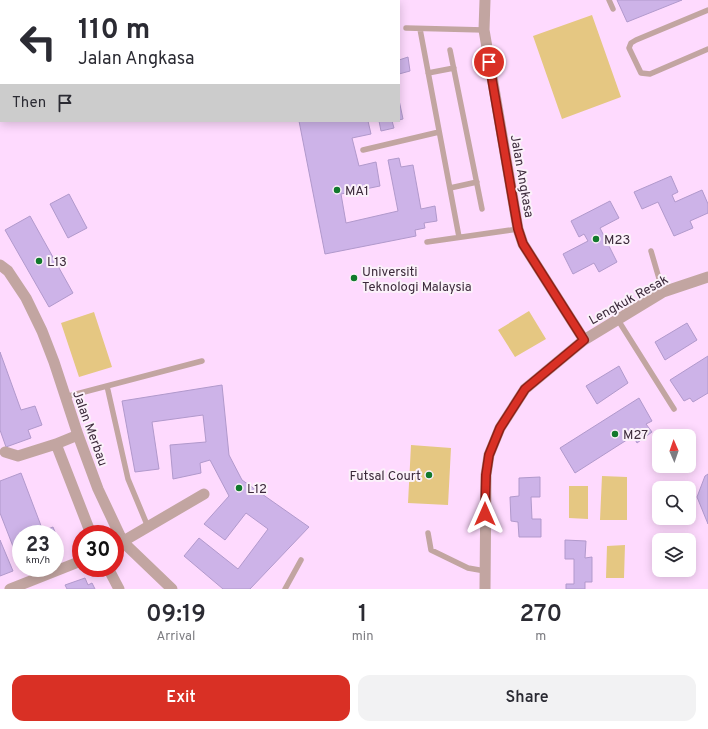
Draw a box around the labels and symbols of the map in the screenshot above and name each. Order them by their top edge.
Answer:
pin [472,45,506,79]
street label: Jalan Angkasa [506,134,536,219]
place label: MA1 [345,184,369,200]
marker: MA1 [332,185,342,195]
place label: M23 [604,233,630,249]
marker: M23 [591,234,601,244]
place label: L13 [47,255,67,271]
marker: L13 [34,256,44,266]
place label: Universiti Teknologi Malaysia [362,265,472,296]
street label: Lengkuk Resak [587,272,671,329]
marker: Universiti Teknologi Malaysia [349,273,359,283]
street label: Jalan Merbau [68,389,110,469]
place label: M27 [623,428,648,444]
marker: M27 [610,429,620,439]
north arrow [652,429,696,473]
place label: Futsal Court [349,469,421,485]
marker: Futsal Court [424,470,434,480]
place label: L12 [247,482,267,498]
marker: L12 [234,483,244,493]
position arrow [464,493,506,535]
speed limit sign: 30 [72,525,124,577]

